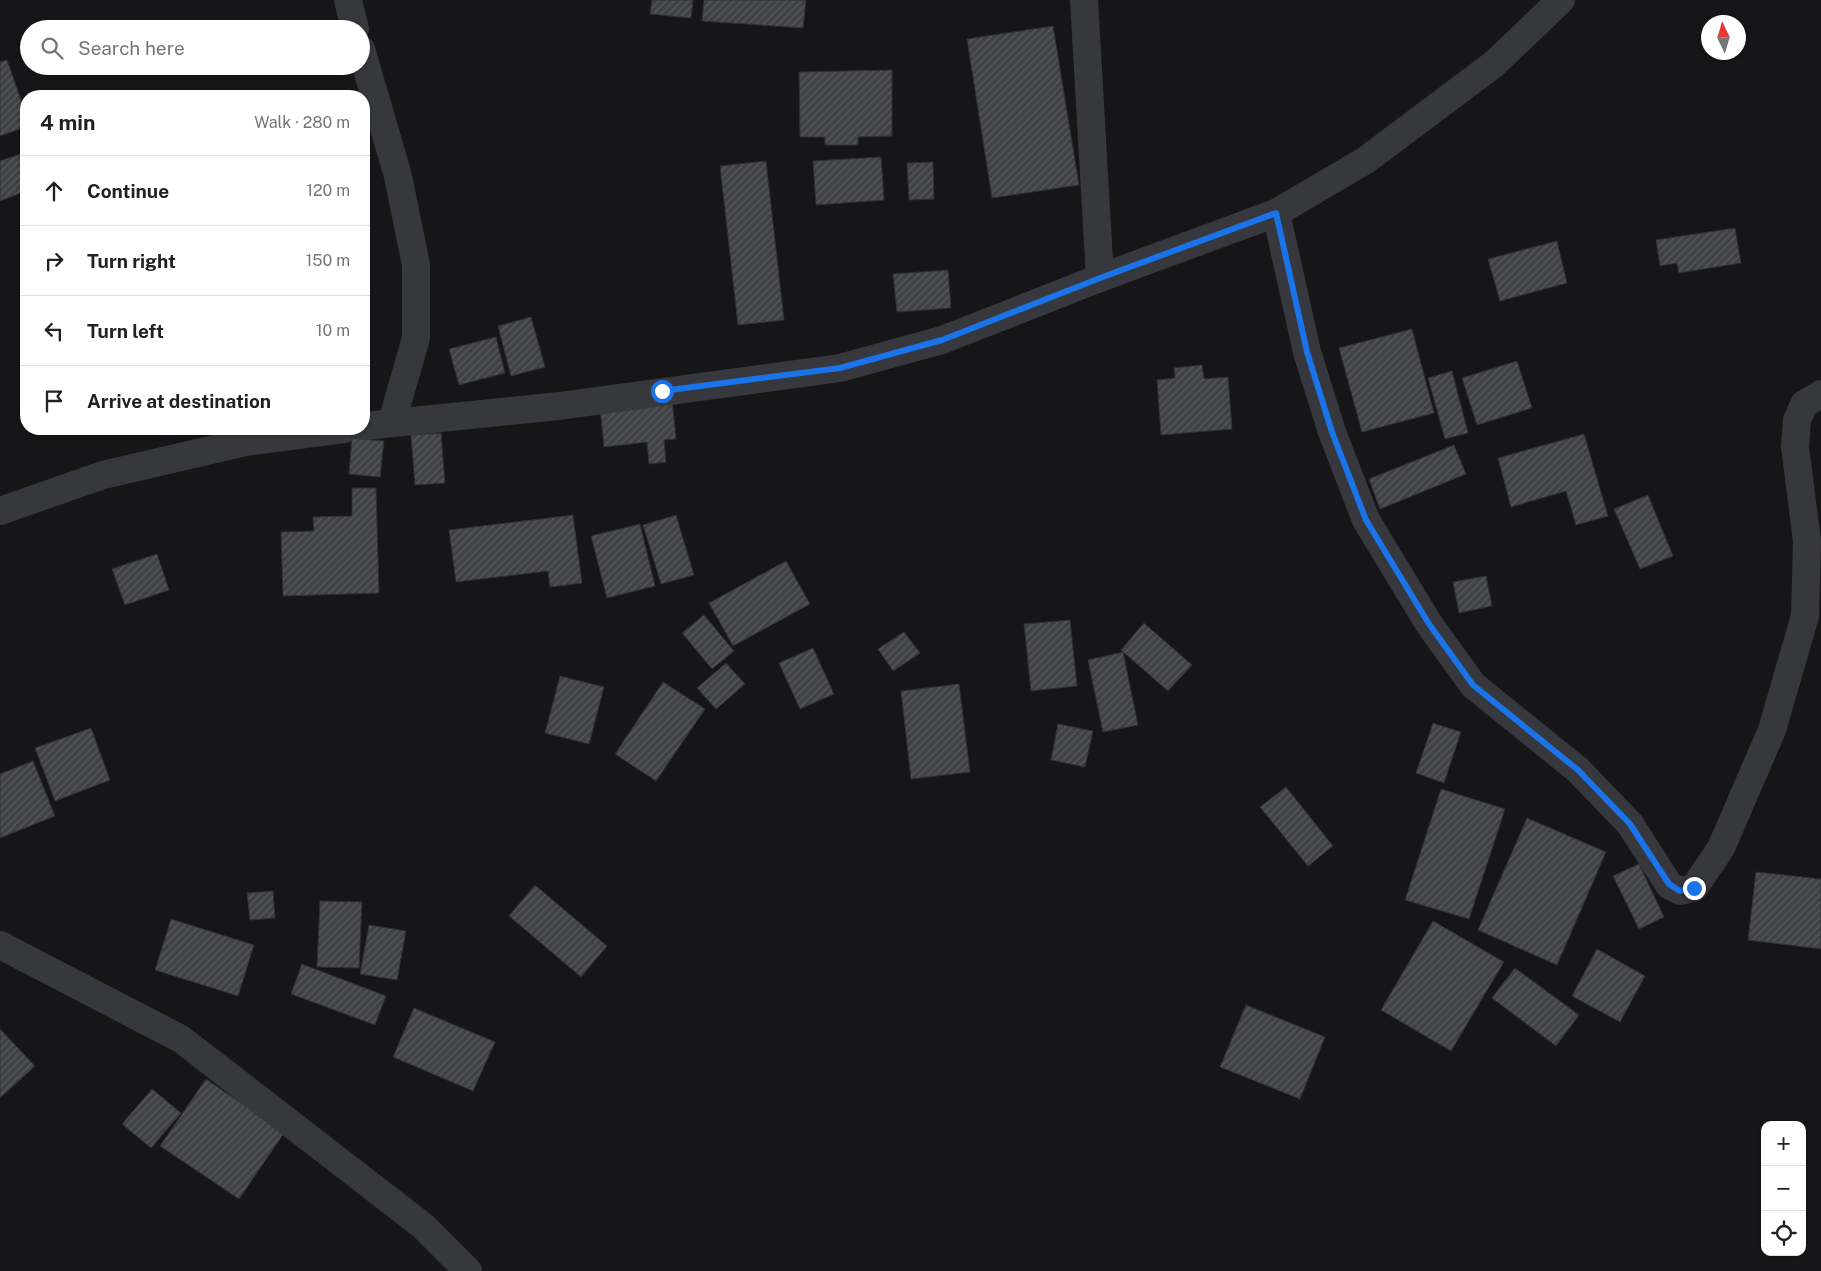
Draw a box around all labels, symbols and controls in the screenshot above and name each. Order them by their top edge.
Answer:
north arrow [1701,15,1746,60]
search box [20,20,370,75]
icon: search [38,34,66,62]
text: Search here [78,37,185,59]
text: 4 min [40,110,95,135]
text: Walk · 280 m [254,113,350,132]
icon: ahead [40,177,68,205]
text: Continue [87,180,169,202]
text: 120 m [306,181,350,200]
icon: right [40,247,68,275]
text: Turn right [87,250,176,272]
text: 150 m [306,251,350,270]
icon: left [40,317,68,345]
text: Turn left [87,320,164,342]
text: 10 m [316,321,350,340]
route start [651,380,674,403]
icon: arrive [40,387,68,415]
text: Arrive at destination [87,390,271,412]
route end [1683,877,1706,900]
map controls [1761,1121,1806,1256]
button: + [1761,1121,1806,1166]
button: − [1761,1166,1806,1211]
button: locate [1761,1211,1806,1256]

